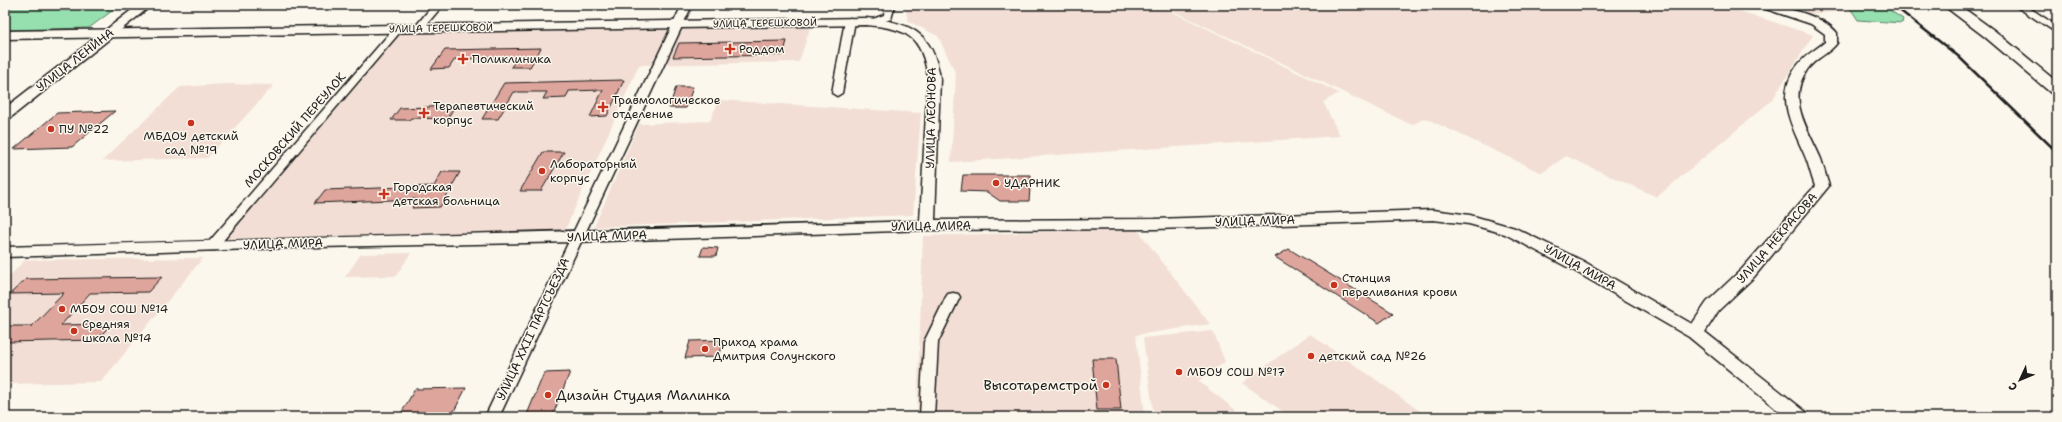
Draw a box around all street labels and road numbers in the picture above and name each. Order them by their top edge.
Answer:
street label: УЛИЦА ТЕРЕШКОВОЙ [713,16,817,30]
street label: УЛИЦА ТЕРЕШКОВОЙ [389,21,493,35]
street label: УЛИЦА ЛЕНИНА [33,24,117,95]
street label: УЛИЦА ЛЕОНОВА [922,67,940,169]
street label: МОСКОВСКИЙ ПЕРЕУЛОК [241,69,350,191]
street label: УЛИЦА НЕКРАСОВА [1733,189,1821,287]
street label: УЛИЦА МИРА [1215,212,1296,230]
street label: УЛИЦА МИРА [891,217,972,235]
street label: УЛИЦА МИРА [567,227,648,245]
street label: УЛИЦА МИРА [243,235,324,253]
street label: УЛИЦА МИРА [1541,241,1619,294]
street label: УЛИЦА XXII ПАРТСЪЕЗДА [493,255,573,403]

